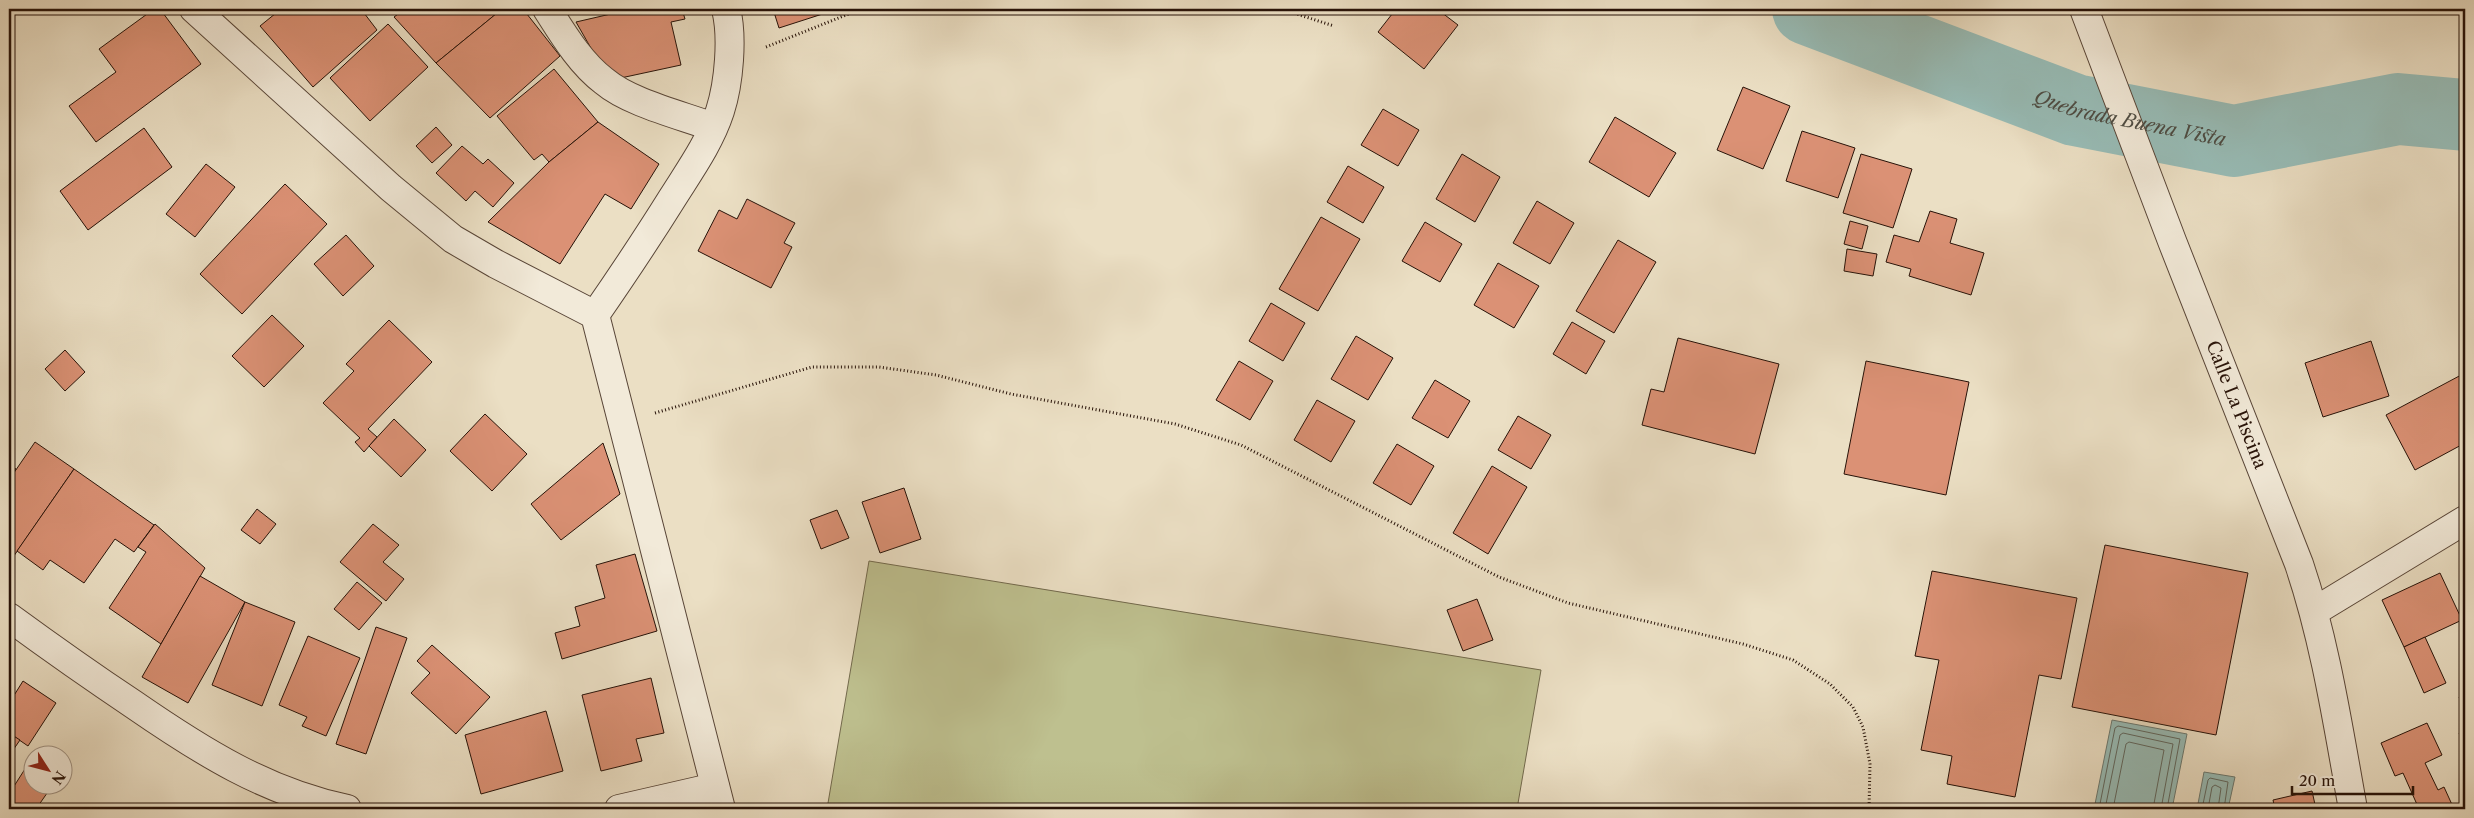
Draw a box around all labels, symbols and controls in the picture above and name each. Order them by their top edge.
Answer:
water label: Quebrada Buena Vista [2031,84,2229,151]
street label: Calle La Piscina [2201,337,2272,472]
north arrow [22,746,72,796]
scale bar [2292,763,2413,795]
text: N [48,767,69,788]
text: 20 m [2299,771,2335,790]

